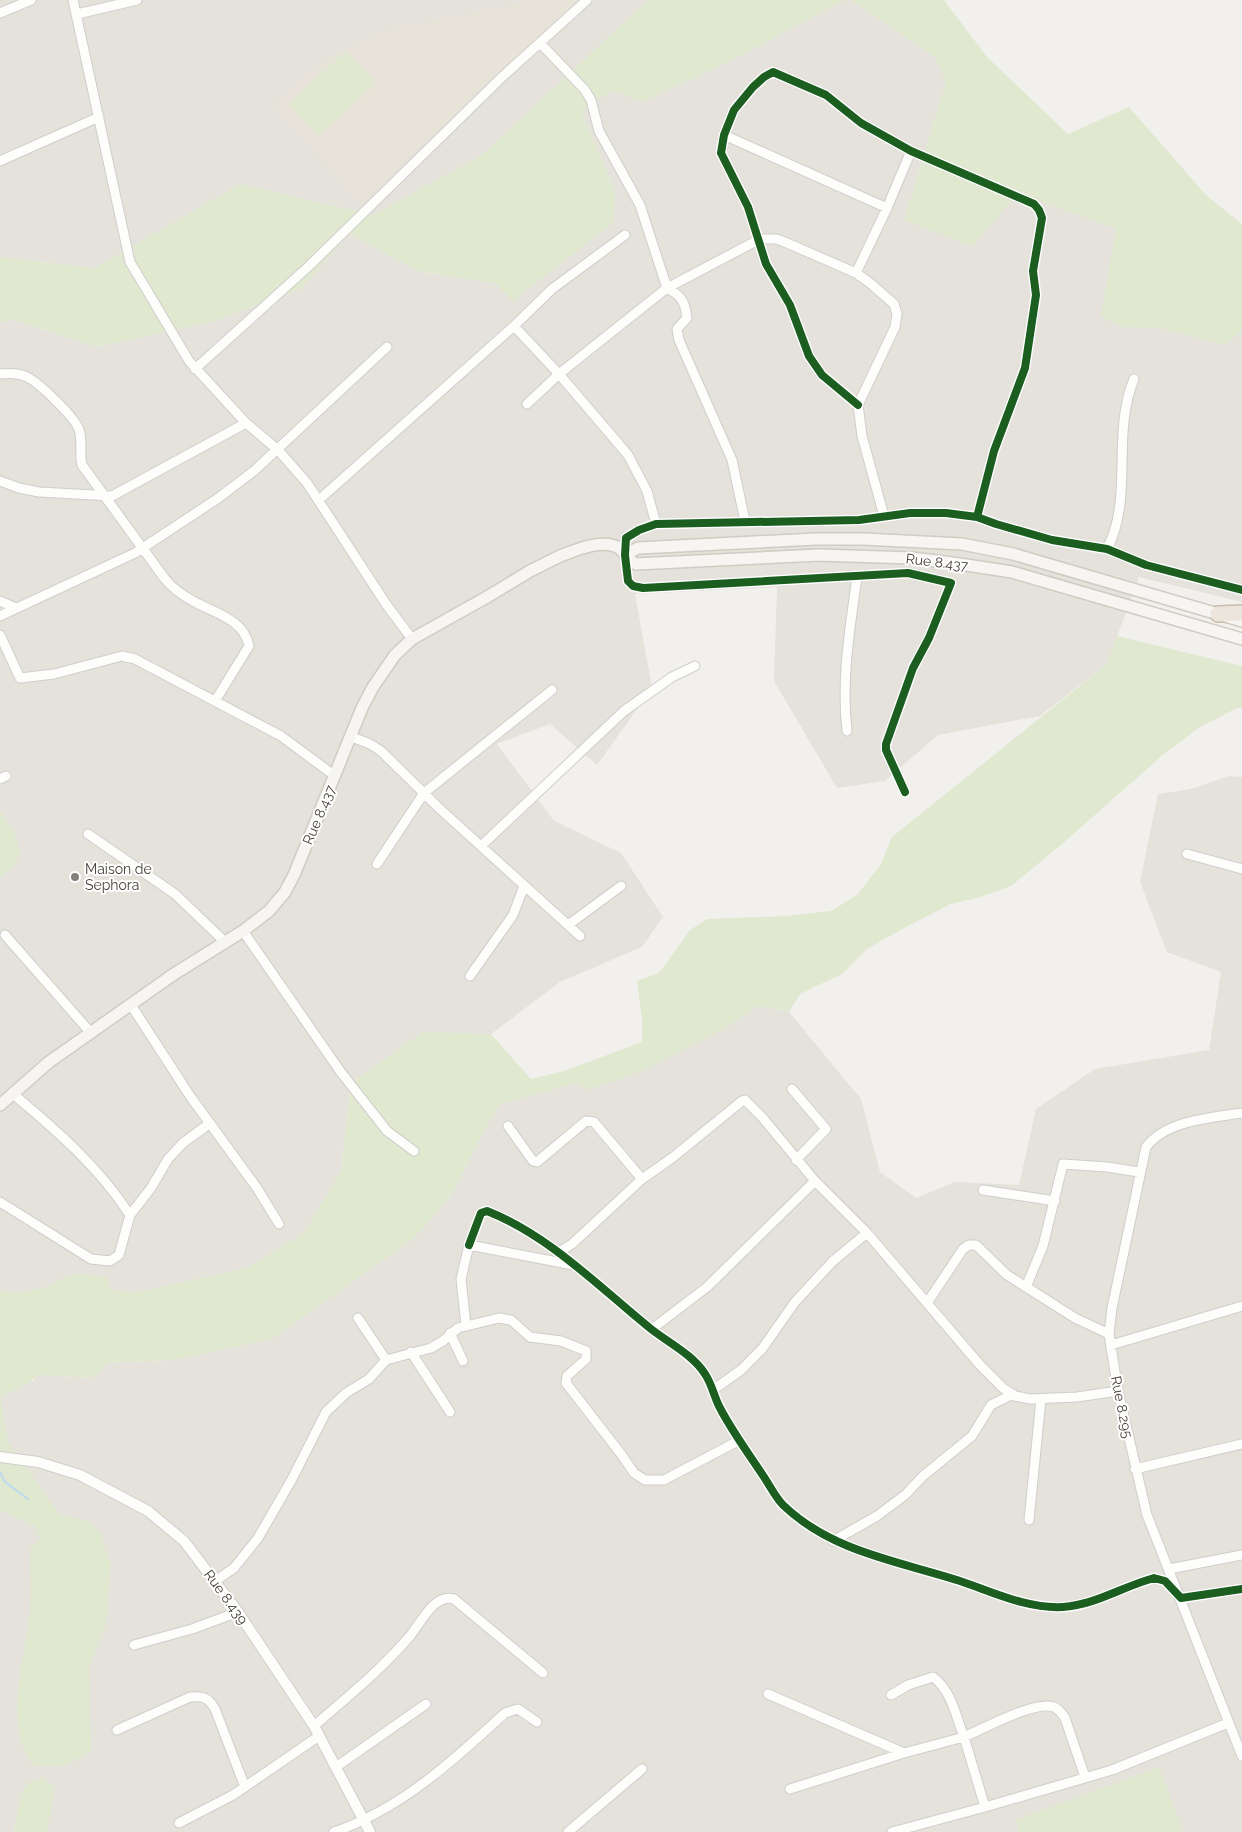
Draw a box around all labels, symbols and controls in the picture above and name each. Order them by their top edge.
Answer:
street label: Rue 8.437 [905,550,970,574]
street label: Rue 8.437 [299,783,339,847]
place label: Maison de Sephora [85,861,152,893]
marker: Maison de Sephora [69,871,81,883]
street label: Rue 8.295 [1108,1374,1136,1440]
street label: Rue 8.439 [201,1567,251,1627]

